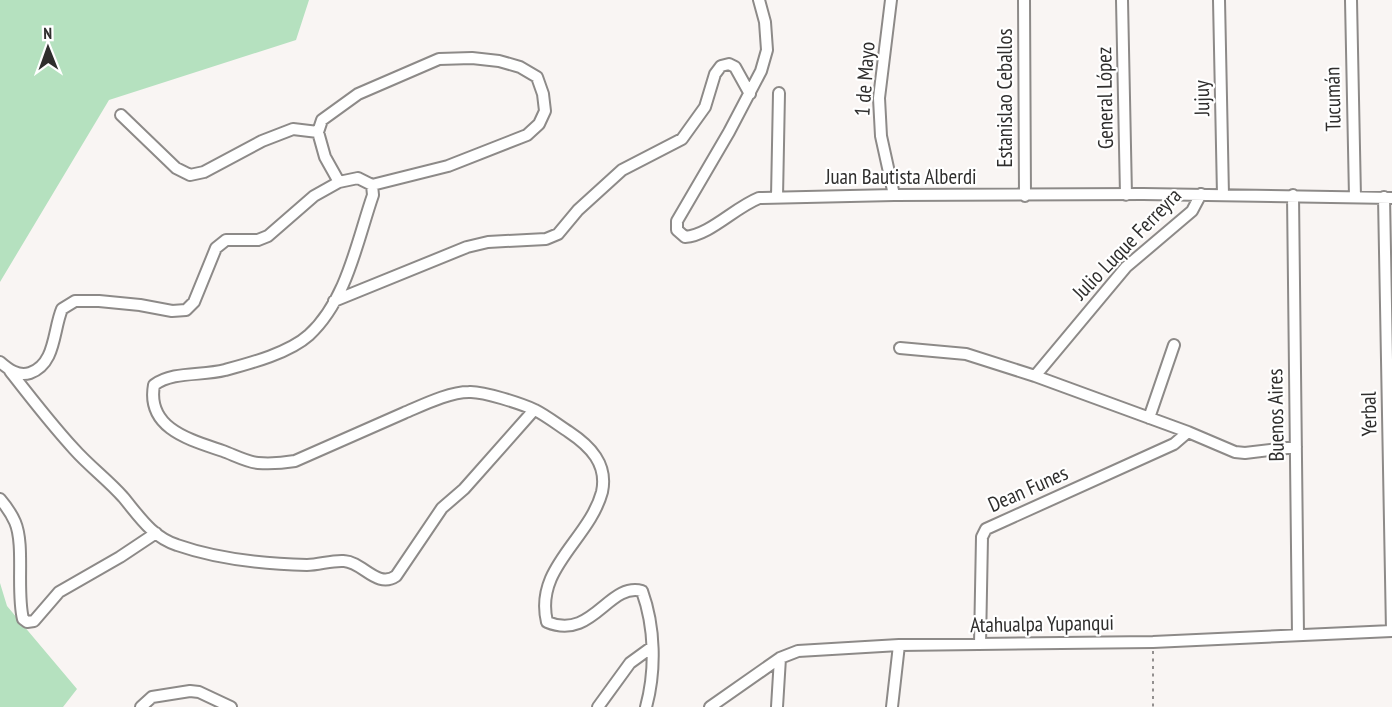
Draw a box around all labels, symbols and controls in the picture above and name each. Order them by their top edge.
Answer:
north arrow [18,18,78,78]
text: N [43,23,52,43]
street label: Estanislao Ceballos [991,28,1018,168]
street label: 1 de Mayo [848,41,881,117]
street label: General López [1090,47,1119,149]
street label: Tucumán [1318,66,1347,132]
street label: Jujuy [1188,80,1215,117]
street label: Juan Bautista Alberdi [824,163,977,190]
street label: Julio Luque Ferreyra [1066,182,1187,306]
street label: Buenos Aires [1261,368,1290,462]
street label: Yerbal [1355,391,1382,437]
street label: Dean Funes [984,459,1072,518]
street label: Atahualpa Yupanqui [970,609,1114,638]

